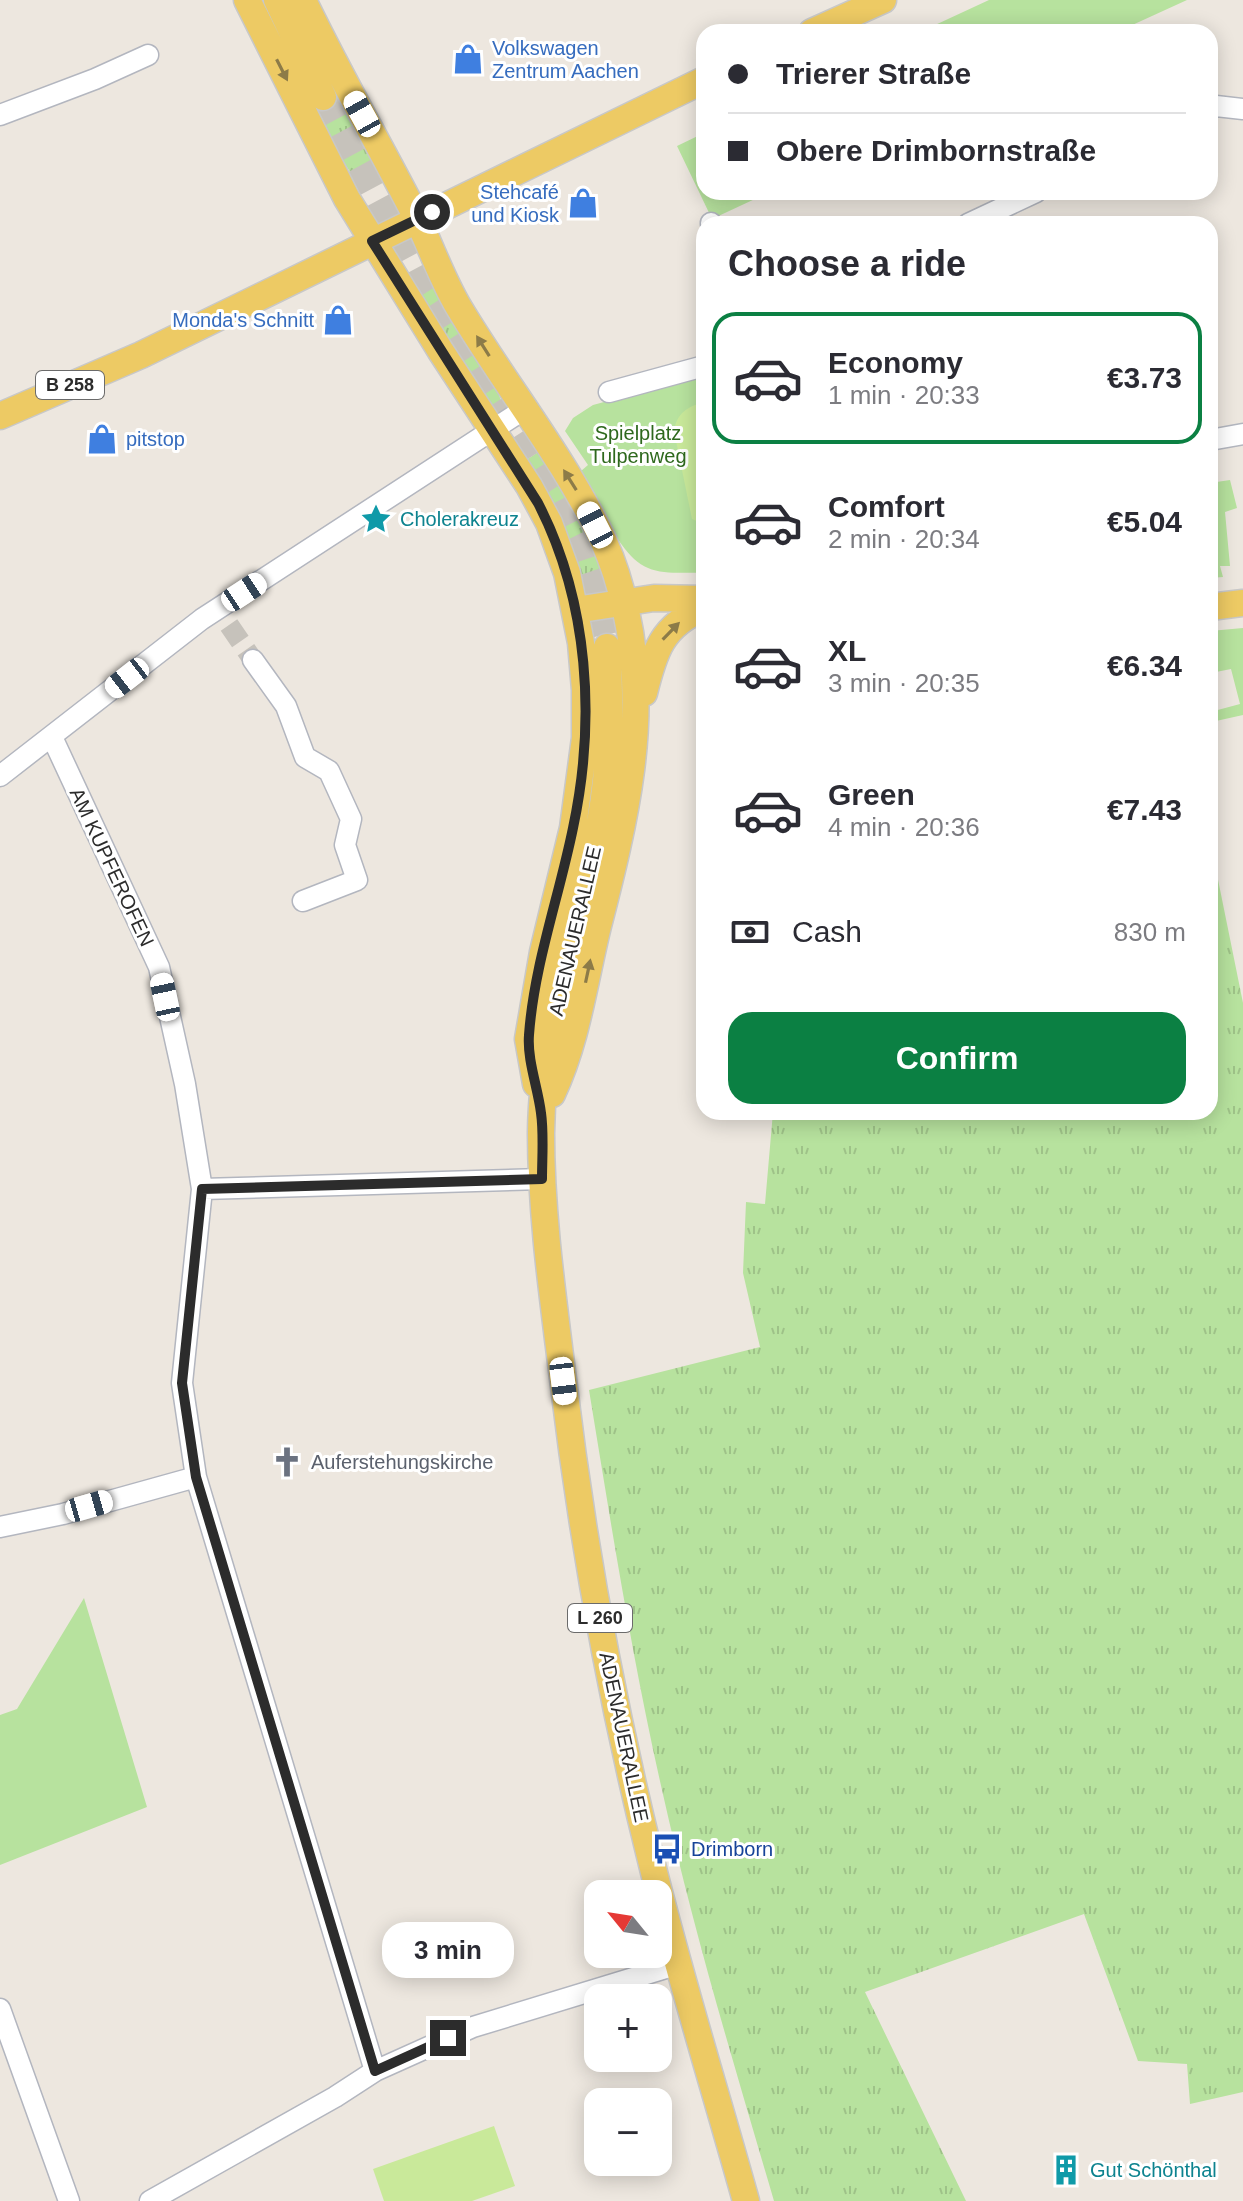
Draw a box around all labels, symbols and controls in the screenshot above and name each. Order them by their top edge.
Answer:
place label: Volkswagen Zentrum Aachen [492,37,639,82]
shop icon: Volkswagen Zentrum Aachen [451,42,485,76]
text: Trierer Straße [776,57,971,90]
one-way arrow [275,58,288,81]
car [340,87,384,141]
text: Obere Drimbornstraße [776,134,1096,167]
place label: Stehcafé und Kiosk [471,181,560,226]
shop icon: Stehcafé und Kiosk [566,186,600,220]
route start [414,194,450,230]
text: Choose a ride [728,243,966,284]
shop icon: Monda's Schnitt [321,303,355,337]
place label: Monda's Schnitt [172,309,314,331]
one-way arrow [476,335,490,357]
icon: car [732,342,804,414]
text: Economy [828,346,963,379]
text: €3.73 [1107,361,1182,394]
road number: B 258 [36,371,104,399]
text: 1 min · 20:33 [828,380,980,410]
shop icon: pitstop [85,422,119,456]
park label: Spielplatz Tulpenweg [589,422,687,467]
place label: pitstop [126,428,185,450]
one-way arrow [563,469,577,491]
icon: car [732,486,804,558]
text: Comfort [828,490,945,523]
car [573,498,617,552]
place icon: Cholerakreuz [359,502,393,536]
text: €5.04 [1107,505,1182,538]
place label: Cholerakreuz [400,508,519,530]
text: 2 min · 20:34 [828,524,980,554]
car [217,569,271,615]
one-way arrow [661,622,679,641]
icon: car [732,630,804,702]
text: XL [828,634,866,667]
text: €6.34 [1107,649,1182,682]
car [101,654,153,702]
text: 3 min · 20:35 [828,668,980,698]
icon: car [732,774,804,846]
text: Green [828,778,915,811]
street label: AM KUPFEROFEN [66,784,158,950]
text: €7.43 [1107,793,1182,826]
text: 4 min · 20:36 [828,812,980,842]
street label: ADENAUERALLEE [545,844,605,1018]
icon: cash [728,910,772,954]
text: Cash [792,915,862,948]
text: 830 m [1114,917,1186,947]
one-way arrow [582,958,595,983]
car [148,971,182,1023]
button: Confirm [728,1012,1186,1104]
car [548,1356,578,1406]
church icon: Auferstehungskirche [270,1445,304,1479]
place label: Auferstehungskirche [311,1451,493,1473]
car [63,1488,115,1524]
road number: L 260 [568,1604,632,1632]
street label: ADENAUERALLEE [595,1650,653,1824]
bus stop icon: Drimborn [650,1832,684,1866]
place label: Drimborn [691,1838,773,1860]
north arrow [584,1880,672,1968]
map controls [584,1880,672,2176]
callout: 3 min [382,1922,514,1978]
text: 3 min [414,1935,482,1965]
button: + [584,1984,672,2072]
route end [430,2020,466,2056]
button: − [584,2088,672,2176]
building icon: Gut Schönthal [1049,2153,1083,2187]
place label: Gut Schönthal [1090,2159,1217,2181]

